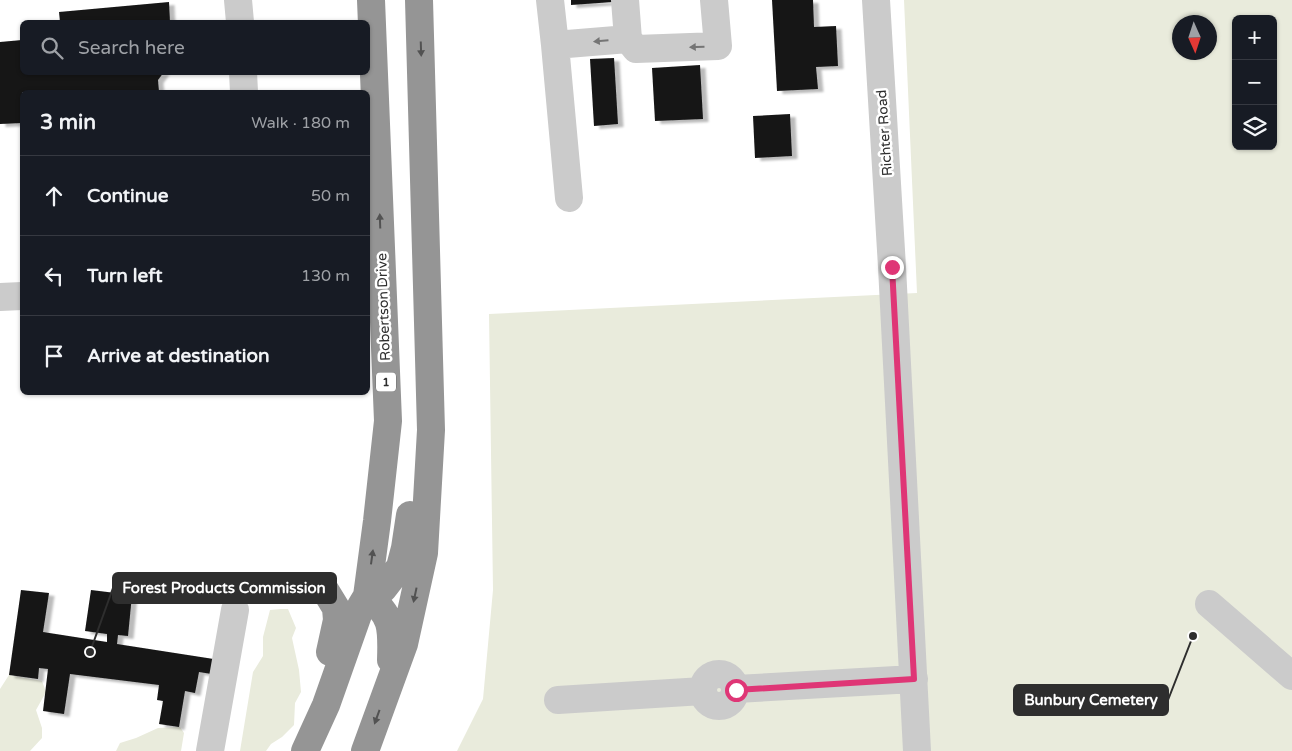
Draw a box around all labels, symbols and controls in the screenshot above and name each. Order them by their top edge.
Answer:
north arrow [1172,15,1217,60]
map controls [1232,15,1277,150]
button: + [1232,15,1277,60]
search box [20,20,370,75]
icon: search [38,34,66,62]
text: Search here [78,37,185,59]
one-way arrow [592,38,608,46]
one-way arrow [417,41,425,57]
one-way arrow [689,43,705,51]
button: − [1232,60,1277,105]
street label: Richter Road [873,89,896,177]
button: layers [1232,105,1277,150]
text: 3 min [40,110,96,135]
text: Walk · 180 m [251,113,350,133]
icon: ahead [40,182,68,210]
text: Continue [87,185,169,207]
text: 50 m [311,186,350,206]
one-way arrow [375,212,383,228]
street label: Robertson Drive [373,253,394,361]
route end [881,256,904,279]
icon: left [40,262,68,290]
text: Turn left [87,265,163,287]
text: 130 m [301,266,350,286]
icon: arrive [40,342,68,370]
text: Arrive at destination [87,345,270,367]
road number: 1 [376,372,396,392]
one-way arrow [368,549,376,565]
callout: Forest Products Commission [113,573,336,603]
text: Forest Products Commission [122,579,326,597]
one-way arrow [410,587,418,603]
route start [725,679,748,702]
callout: Bunbury Cemetery [1014,685,1168,715]
text: Bunbury Cemetery [1024,691,1158,710]
one-way arrow [373,710,381,725]

